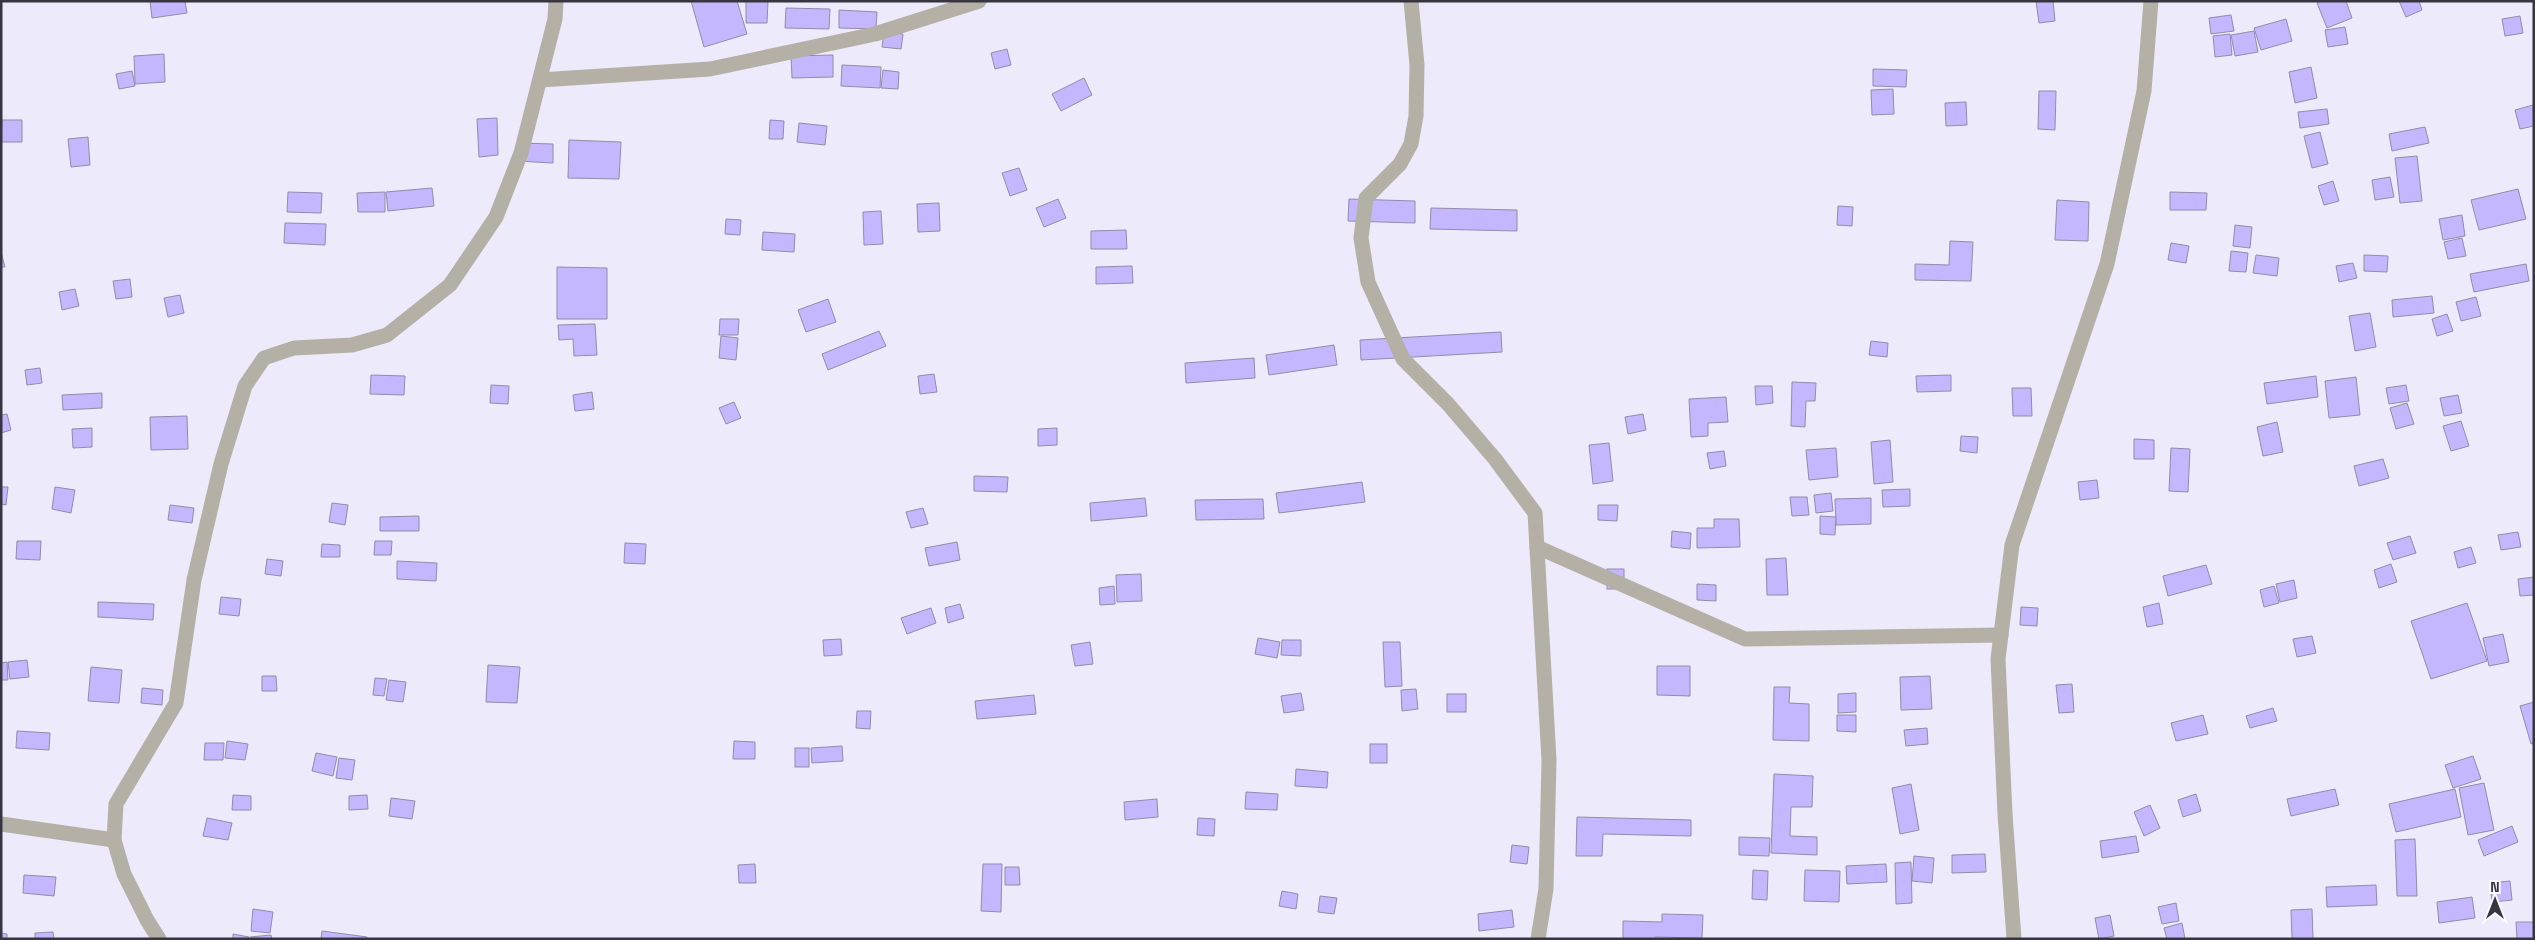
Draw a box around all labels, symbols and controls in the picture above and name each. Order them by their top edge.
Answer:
north arrow [2470,875,2520,925]
text: N [2490,878,2500,896]

